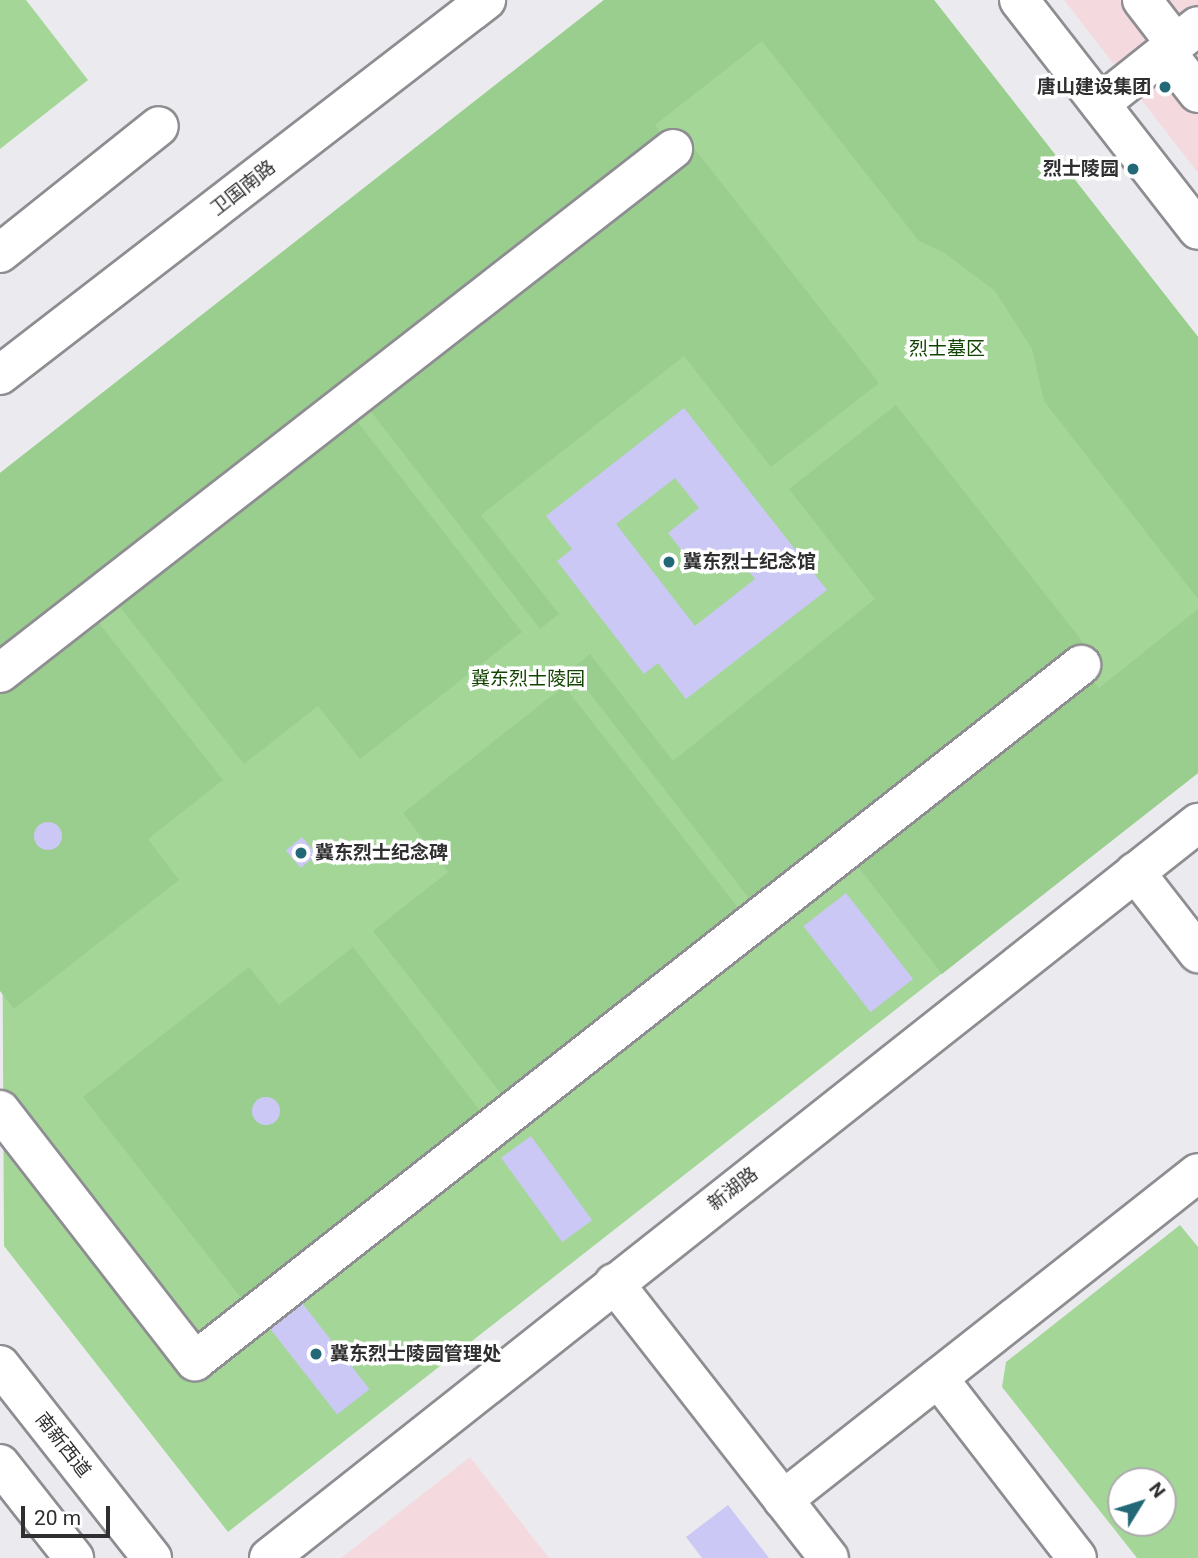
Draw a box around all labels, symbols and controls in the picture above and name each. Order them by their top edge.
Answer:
place label: 唐山建设集团 [1037,76,1151,98]
marker: 唐山建设集团 [1157,79,1173,95]
street label: 卫国南路 [206,156,280,220]
place label: 烈士陵园 [1043,158,1119,180]
marker: 烈士陵园 [1125,161,1141,177]
park label: 烈士墓区 [909,338,985,360]
place label: 冀东烈士纪念馆 [683,551,816,573]
marker: 冀东烈士纪念馆 [661,554,677,570]
park label: 冀东烈士陵园 [471,668,585,690]
place label: 冀东烈士纪念碑 [315,842,448,864]
marker: 冀东烈士纪念碑 [293,845,309,861]
street label: 新湖路 [704,1162,762,1216]
place label: 冀东烈士陵园管理处 [330,1343,501,1365]
marker: 冀东烈士陵园管理处 [308,1346,324,1362]
street label: 南新西道 [31,1408,95,1482]
north arrow [1107,1467,1177,1537]
text: N [1144,1478,1171,1502]
scale bar [24,1492,114,1536]
text: 20 m [34,1506,81,1530]

